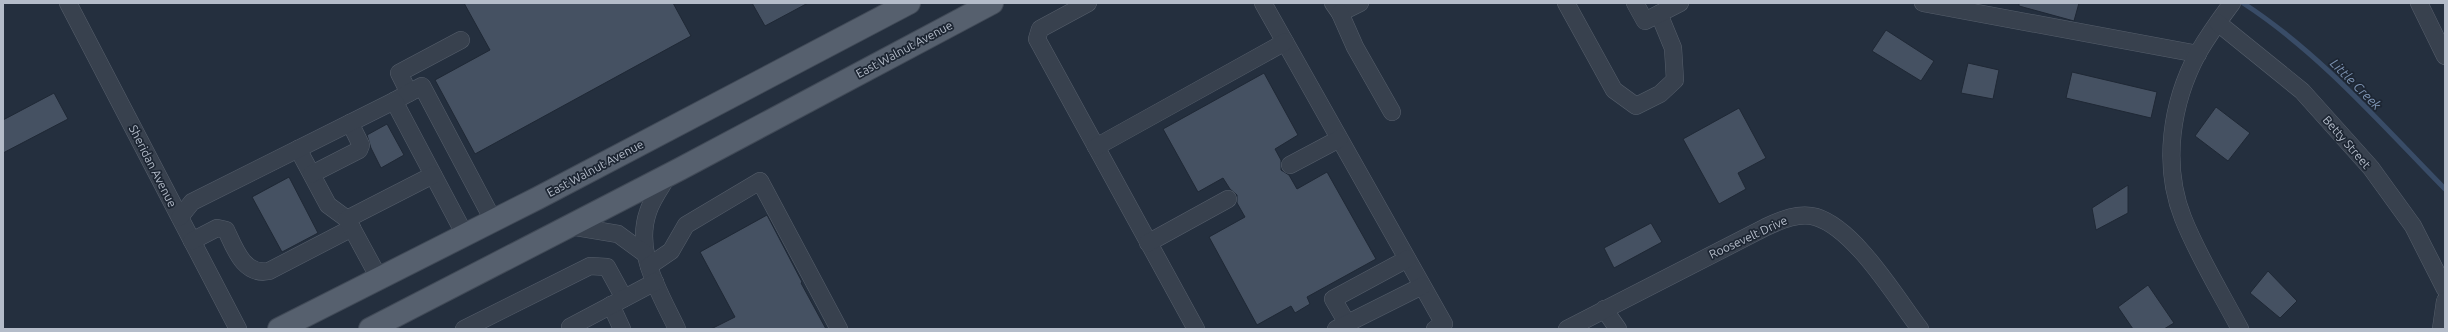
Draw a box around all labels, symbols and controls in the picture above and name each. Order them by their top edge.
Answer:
street label: East Walnut Avenue [854,18,954,80]
water label: Little Creek [2328,56,2384,112]
street label: Betty Street [2321,113,2374,171]
street label: Sheridan Avenue [127,123,179,209]
street label: East Walnut Avenue [545,137,645,199]
street label: Roosevelt Drive [1707,213,1789,261]

